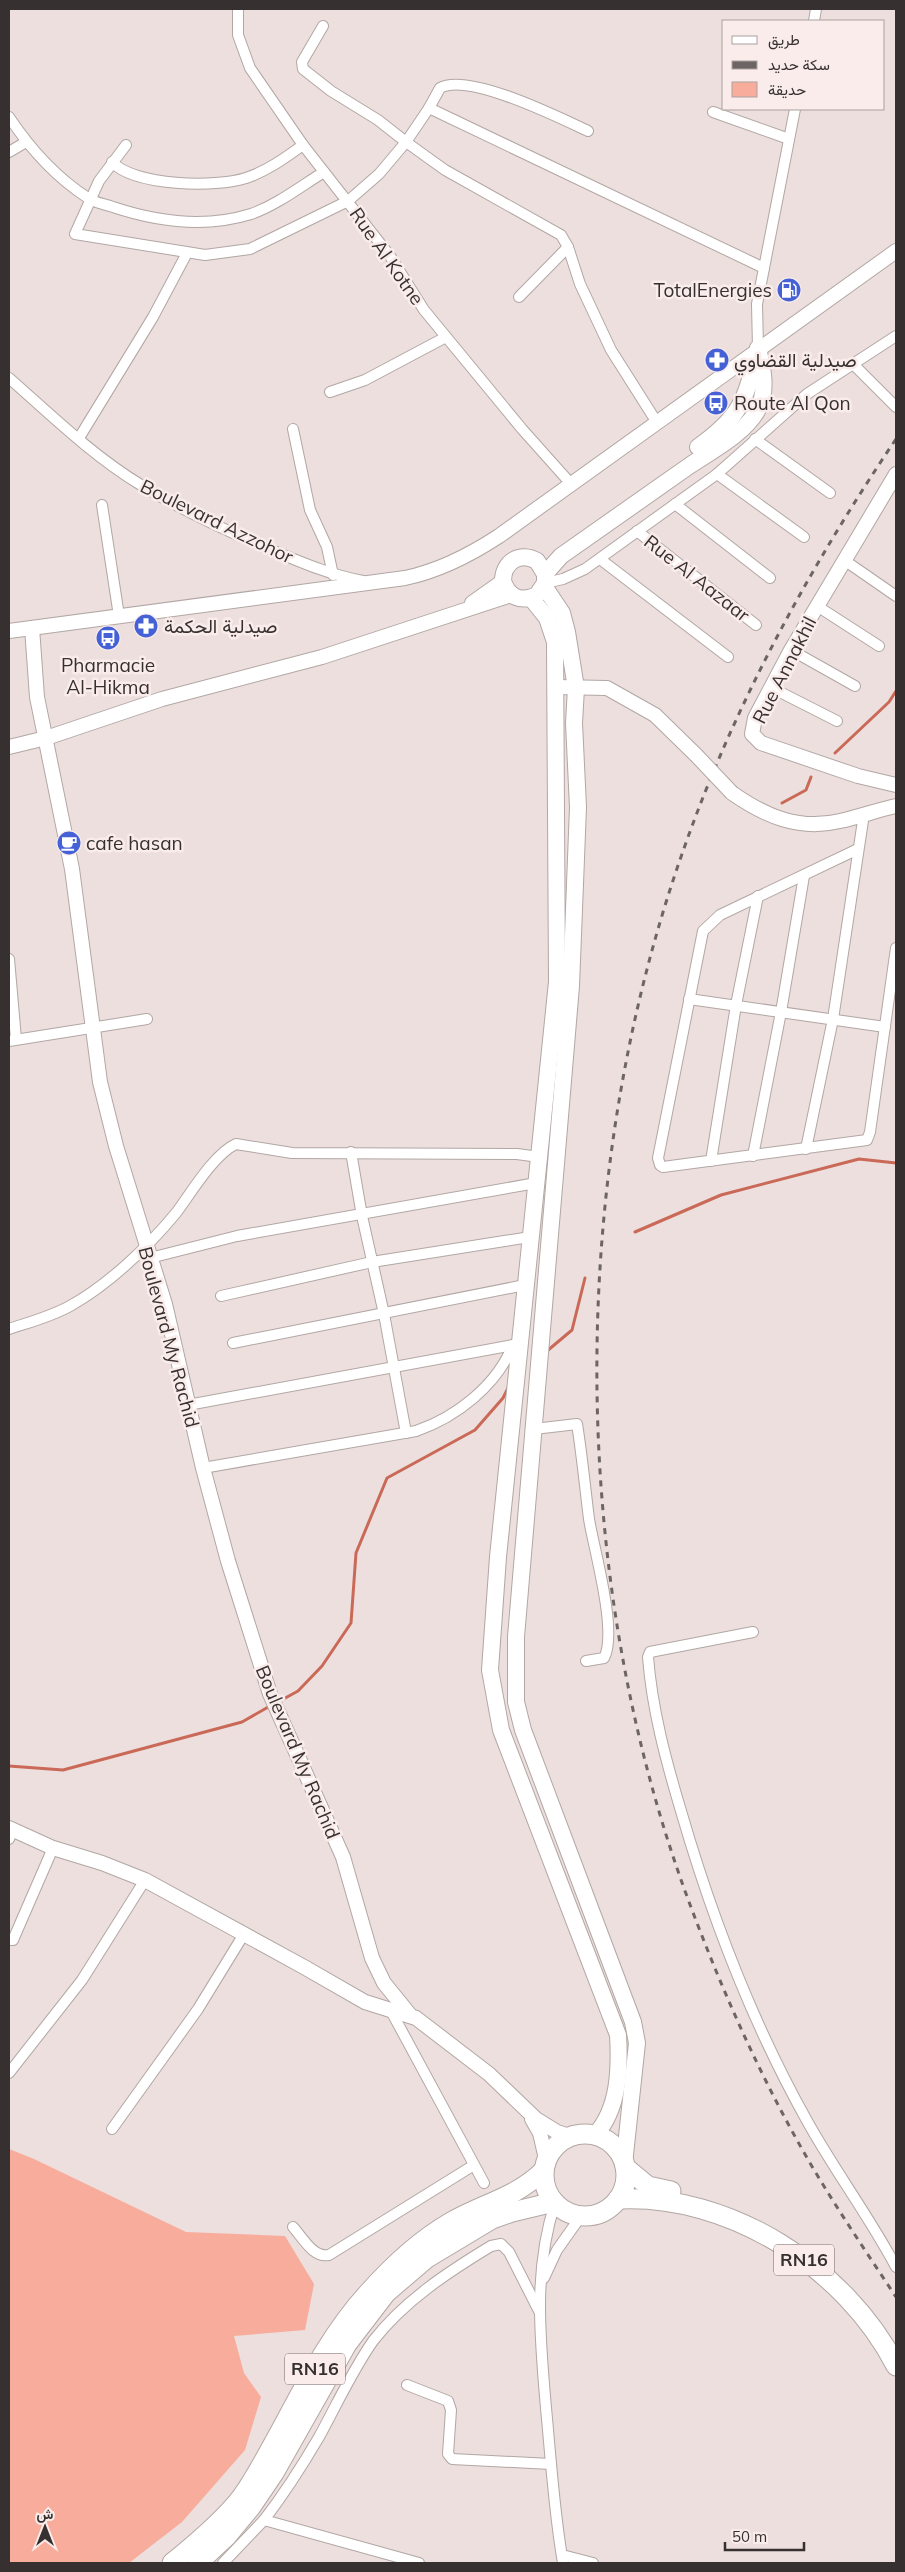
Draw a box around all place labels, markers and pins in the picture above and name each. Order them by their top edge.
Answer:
fuel station icon: TotalEnergies [776,277,802,303]
place label: TotalEnergies [653,278,772,302]
pharmacy icon: صيدلية القضاوي [704,347,730,373]
place label: صيدلية القضاوي [734,348,857,376]
bus stop icon: Route Al Qon [703,390,729,416]
place label: Route Al Qon [734,391,851,415]
pharmacy icon: صيدلية الحكمة [133,613,159,639]
place label: صيدلية الحكمة [164,614,277,638]
bus stop icon: Pharmacie Al-Hikma [95,625,121,651]
place label: Pharmacie Al-Hikma [61,653,155,699]
cafe icon: cafe hasan [56,830,82,856]
place label: cafe hasan [86,831,183,855]

